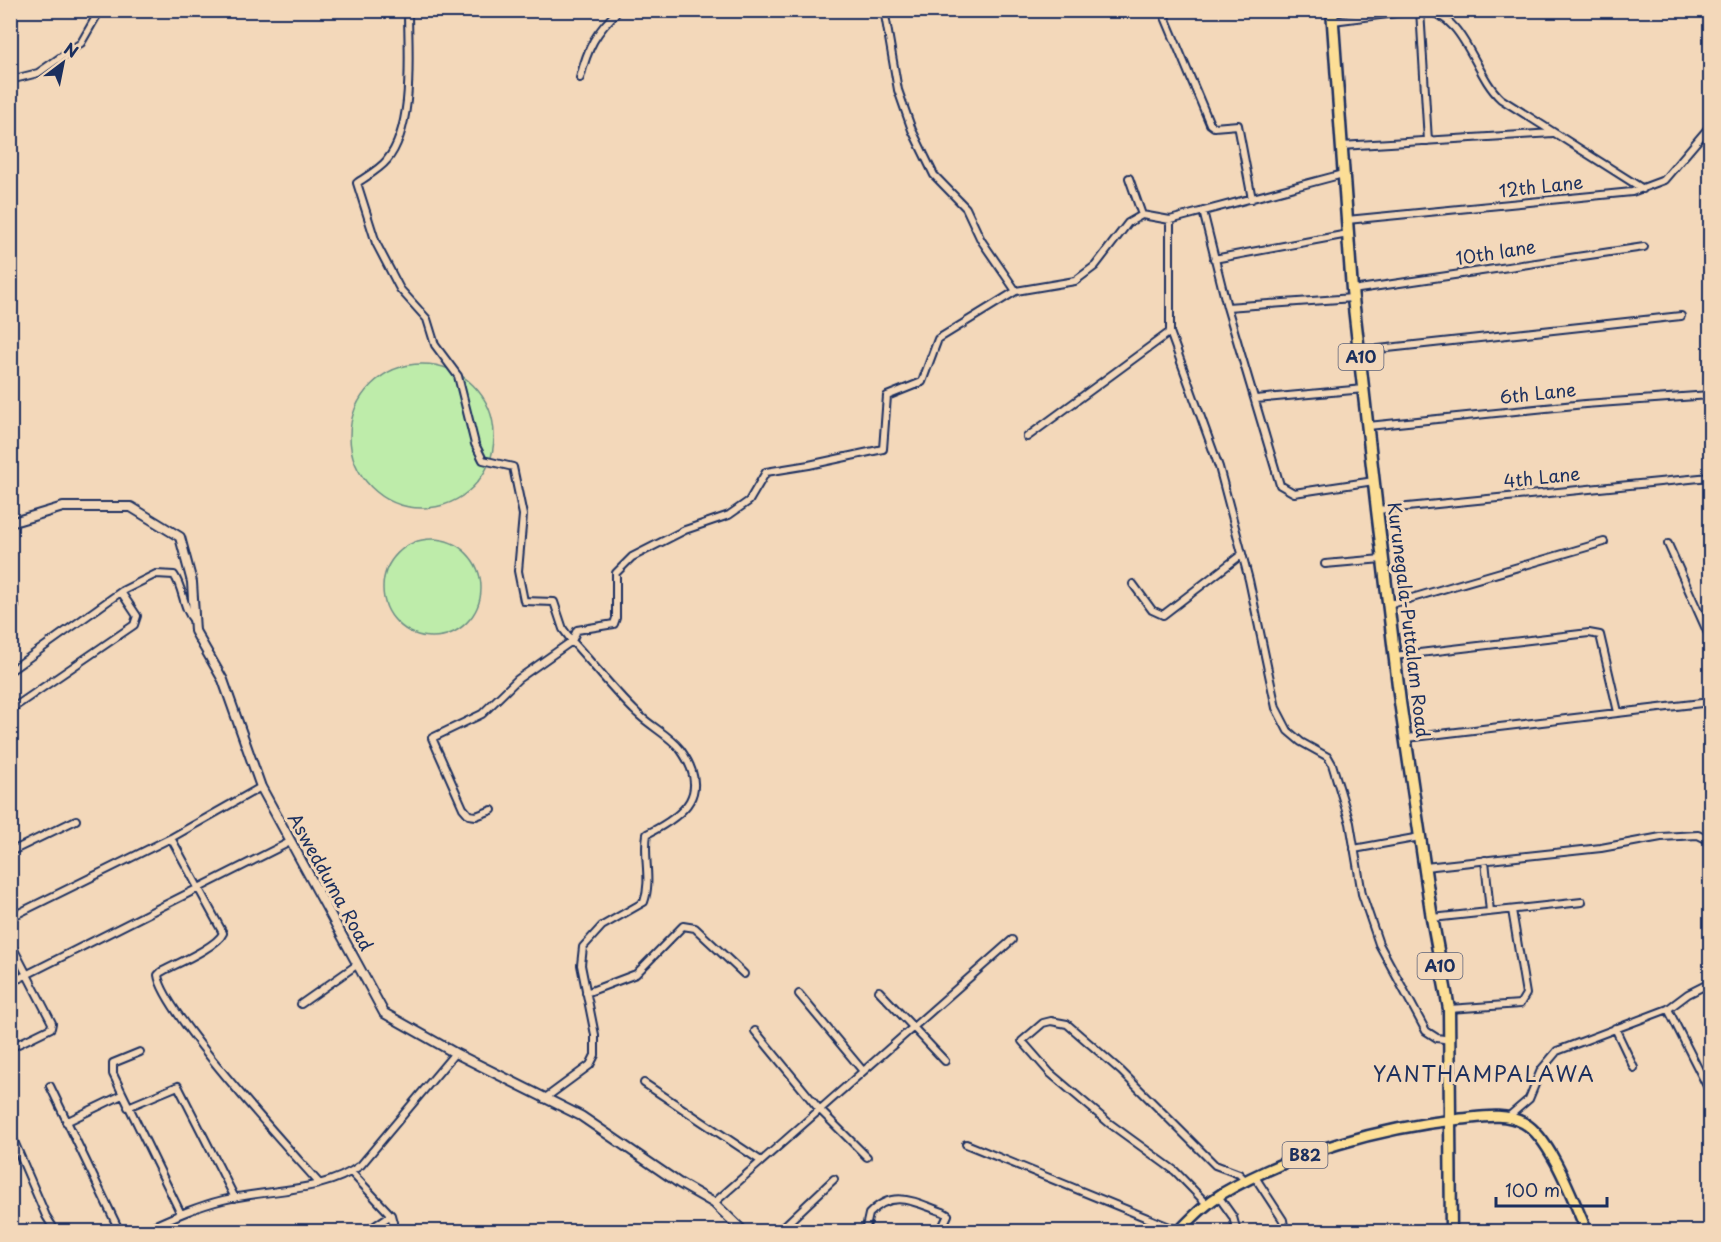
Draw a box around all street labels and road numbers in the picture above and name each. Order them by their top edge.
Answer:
street label: 12th Lane [1497,168,1584,203]
street label: 10th lane [1454,232,1538,271]
road number: A10 [1338,344,1384,370]
street label: 6th Lane [1498,375,1577,410]
street label: 4th Lane [1502,459,1582,494]
street label: Kurunegala-Puttalam Road [1382,500,1437,739]
street label: Aswedduma Road [282,807,381,955]
road number: A10 [1418,953,1462,979]
road number: B82 [1282,1142,1328,1168]

